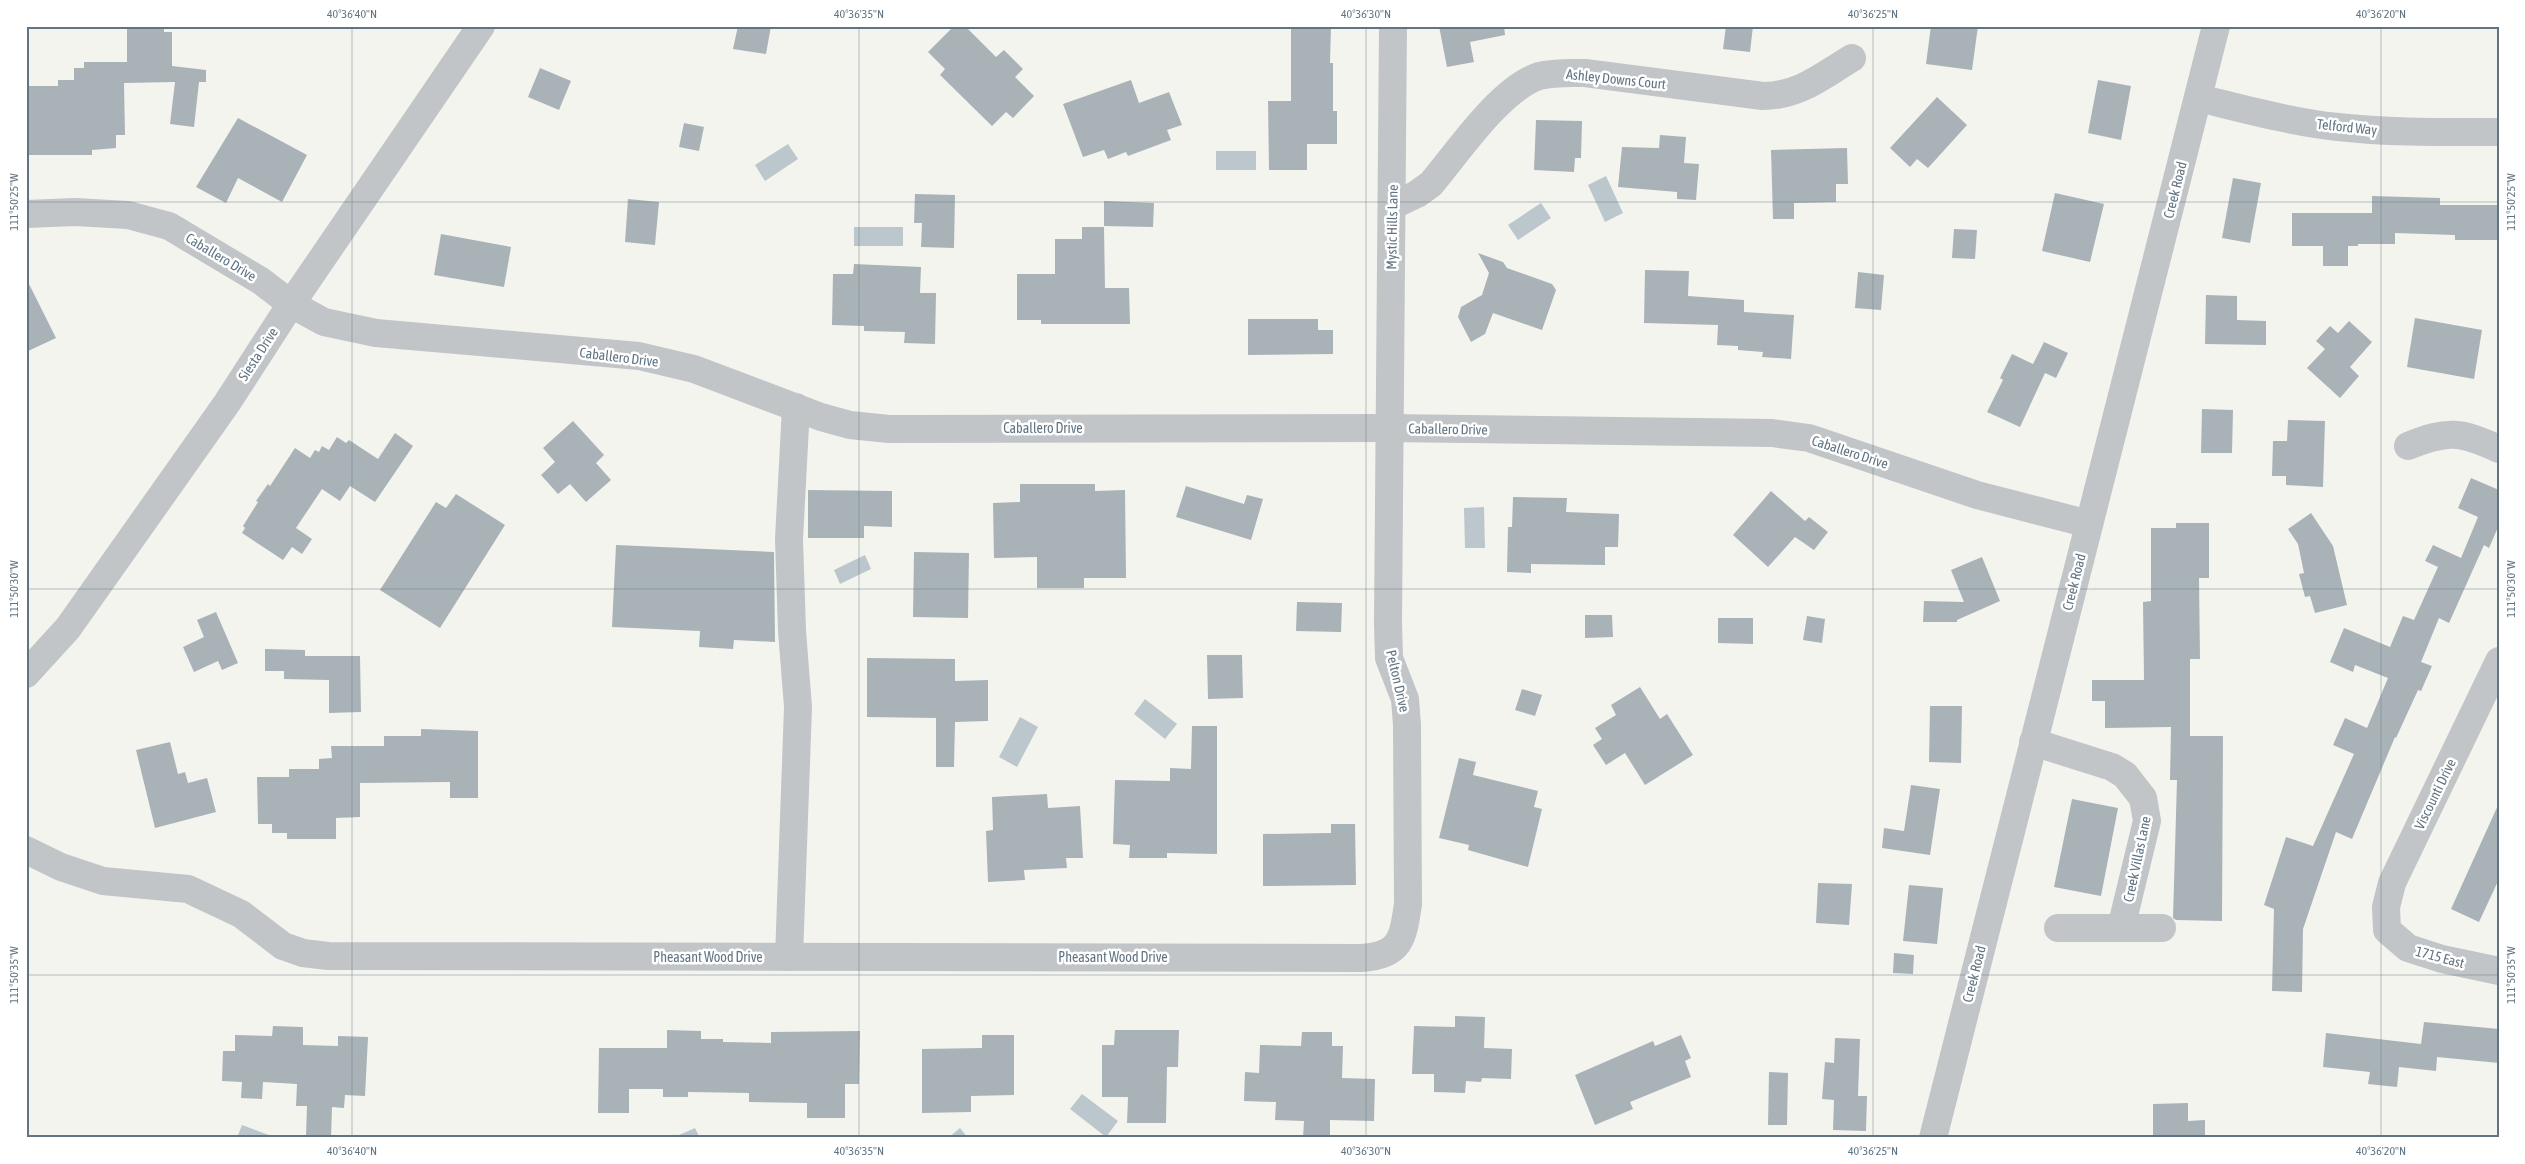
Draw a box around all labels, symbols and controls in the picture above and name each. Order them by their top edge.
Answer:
text: 40°36'40"N [327,7,377,21]
text: 40°36'35"N [834,7,884,21]
text: 40°36'30"N [1341,7,1391,21]
text: 40°36'25"N [1848,7,1898,21]
text: 40°36'20"N [2356,7,2406,21]
street label: Ashley Downs Court [1565,66,1667,92]
street label: Telford Way [2316,116,2378,138]
street label: Creek Road [2160,160,2190,220]
text: 111°50'25"W [7,173,21,231]
text: 111°50'25"W [2504,173,2518,231]
street label: Mystic Hills Lane [1383,184,1401,270]
street label: Caballero Drive [183,230,259,284]
street label: Siesta Drive [235,324,281,384]
street label: Caballero Drive [579,344,659,370]
street label: Caballero Drive [1003,420,1083,436]
street label: Caballero Drive [1408,420,1488,438]
street label: Caballero Drive [1810,432,1890,472]
street label: Creek Road [2059,552,2089,612]
text: 111°50'30"W [7,560,21,618]
text: 111°50'30"W [2504,560,2518,618]
street label: Pelton Drive [1383,648,1413,714]
street label: Viscounti Drive [2411,756,2459,832]
street label: Creek Villas Lane [2120,815,2154,903]
street label: 1715 East [2414,943,2466,971]
street label: Creek Road [1959,944,1989,1004]
text: 111°50'35"W [7,946,21,1004]
text: 111°50'35"W [2504,946,2518,1004]
street label: Pheasant Wood Drive [653,949,763,965]
street label: Pheasant Wood Drive [1058,949,1168,965]
text: 40°36'40"N [327,1144,377,1158]
text: 40°36'35"N [834,1144,884,1158]
text: 40°36'30"N [1341,1144,1391,1158]
text: 40°36'25"N [1848,1144,1898,1158]
text: 40°36'20"N [2356,1144,2406,1158]

